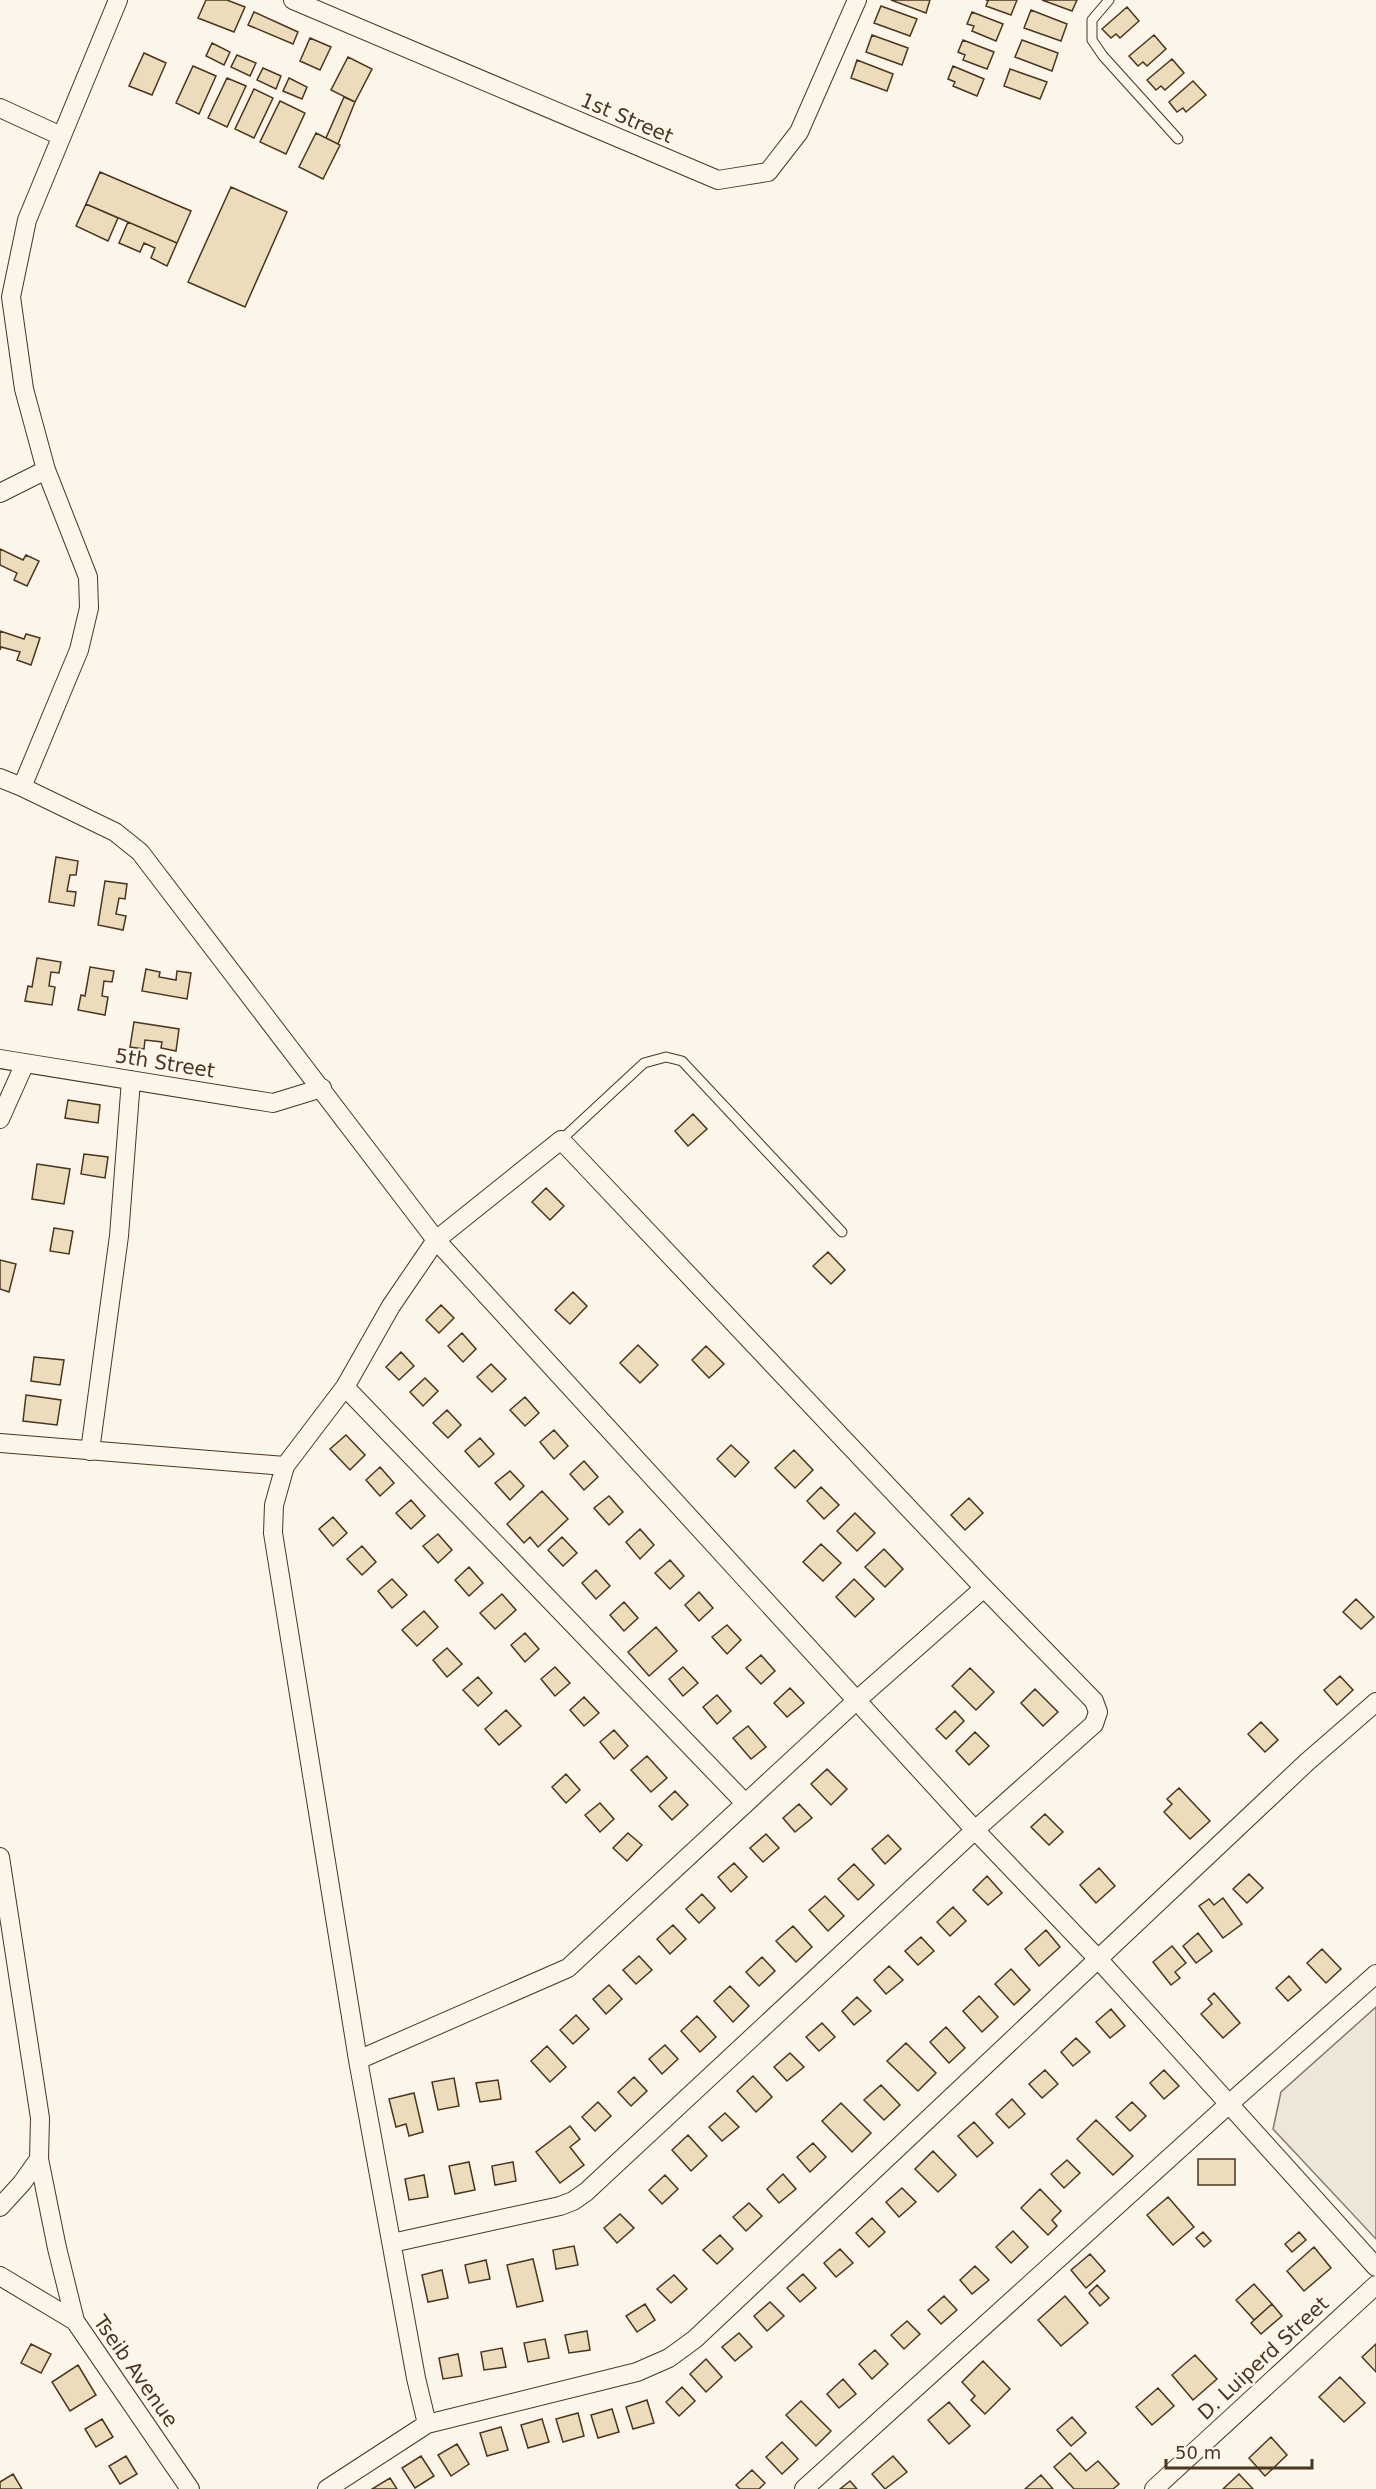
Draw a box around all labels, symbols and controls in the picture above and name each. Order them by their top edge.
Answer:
street label: 1st Street [577,88,677,148]
street label: 5th Street [114,1043,217,1083]
street label: D. Luiperd Street [1193,2291,1333,2425]
street label: Tseib Avenue [88,2310,183,2431]
scale bar [1166,2432,1312,2470]
text: 50 m [1175,2442,1221,2463]

